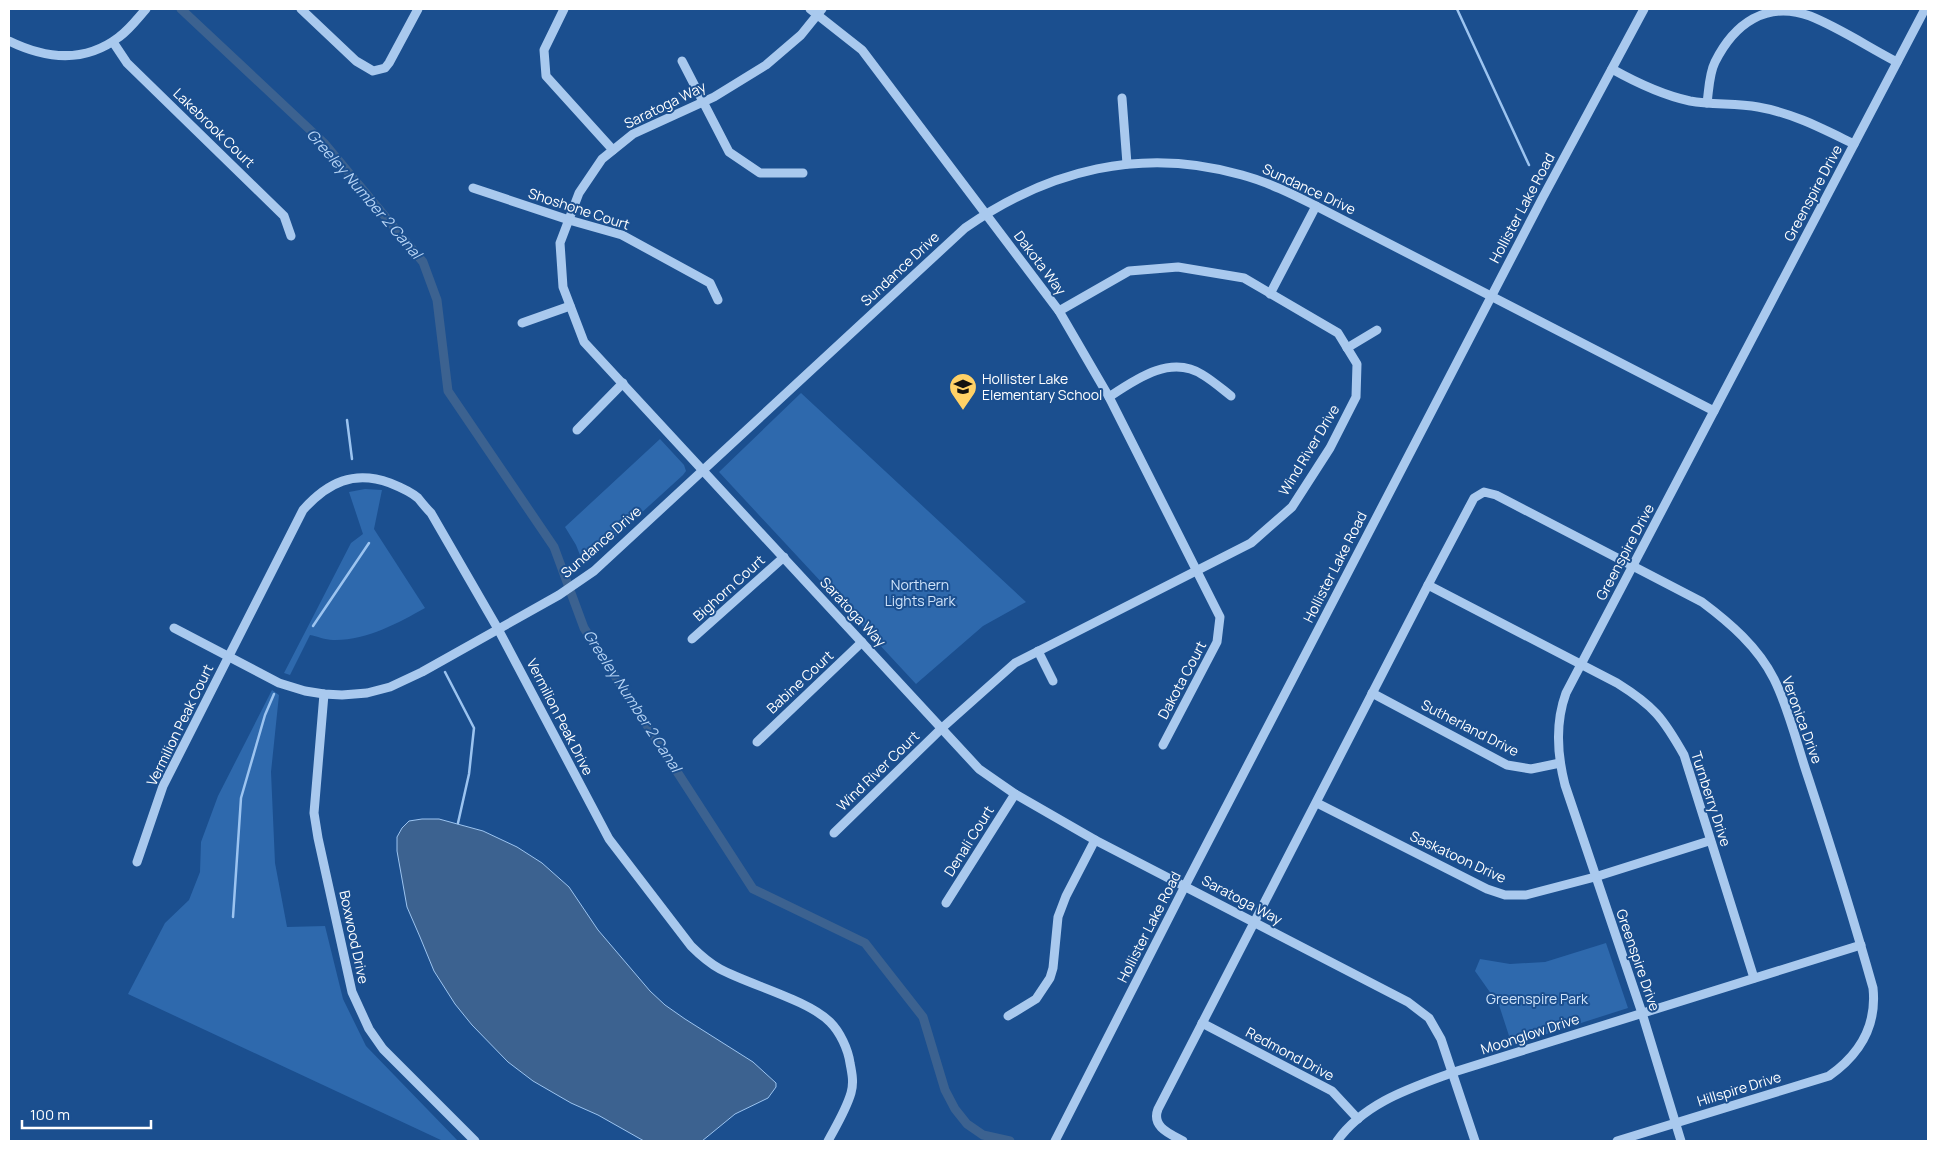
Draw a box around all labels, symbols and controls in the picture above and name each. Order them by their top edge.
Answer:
street label: Saratoga Way [621,76,709,133]
street label: Lakebrook Court [169,84,260,172]
water label: Greeley Number 2 Canal [302,124,428,265]
street label: Greenspire Drive [1779,141,1846,244]
street label: Hollister Lake Road [1484,149,1559,266]
street label: Sundance Drive [1260,159,1359,218]
street label: Shoshone Court [526,183,633,234]
street label: Sundance Drive [856,227,943,310]
street label: Dakota Way [1010,227,1071,299]
place label: Hollister Lake Elementary School [982,369,1102,404]
school or university icon: Hollister Lake Elementary School [948,372,978,411]
street label: Wind River Drive [1274,401,1343,499]
street label: Greenspire Drive [1591,500,1658,603]
street label: Sundance Drive [556,501,645,582]
street label: Hollister Lake Road [1298,508,1371,626]
street label: Bighorn Court [689,550,769,625]
street label: Saratoga Way [816,573,891,651]
park label: Northern Lights Park [885,575,956,610]
water label: Greeley Number 2 Canal [578,626,688,778]
street label: Dakota Court [1153,637,1210,722]
street label: Babine Court [762,646,837,717]
street label: Vermilion Peak Drive [523,655,598,778]
street label: Vermilion Peak Court [142,660,217,789]
street label: Veronica Drive [1778,674,1827,766]
street label: Sutherland Drive [1418,695,1522,760]
street label: Wind River Court [832,726,923,815]
street label: Turnberry Drive [1687,749,1736,849]
street label: Denali Court [939,801,998,880]
street label: Saskatoon Drive [1407,826,1509,887]
street label: Hollister Lake Road [1112,868,1185,986]
street label: Saratoga Way [1199,870,1286,929]
street label: Boxwood Drive [335,889,374,985]
street label: Greenspire Drive [1612,906,1665,1013]
park label: Greenspire Park [1486,989,1589,1008]
street label: Moonglow Drive [1478,1009,1582,1058]
street label: Redmond Drive [1243,1022,1338,1085]
street label: Hillspire Drive [1695,1067,1783,1110]
scale bar [22,1098,151,1130]
text: 100 m [30,1104,70,1125]

